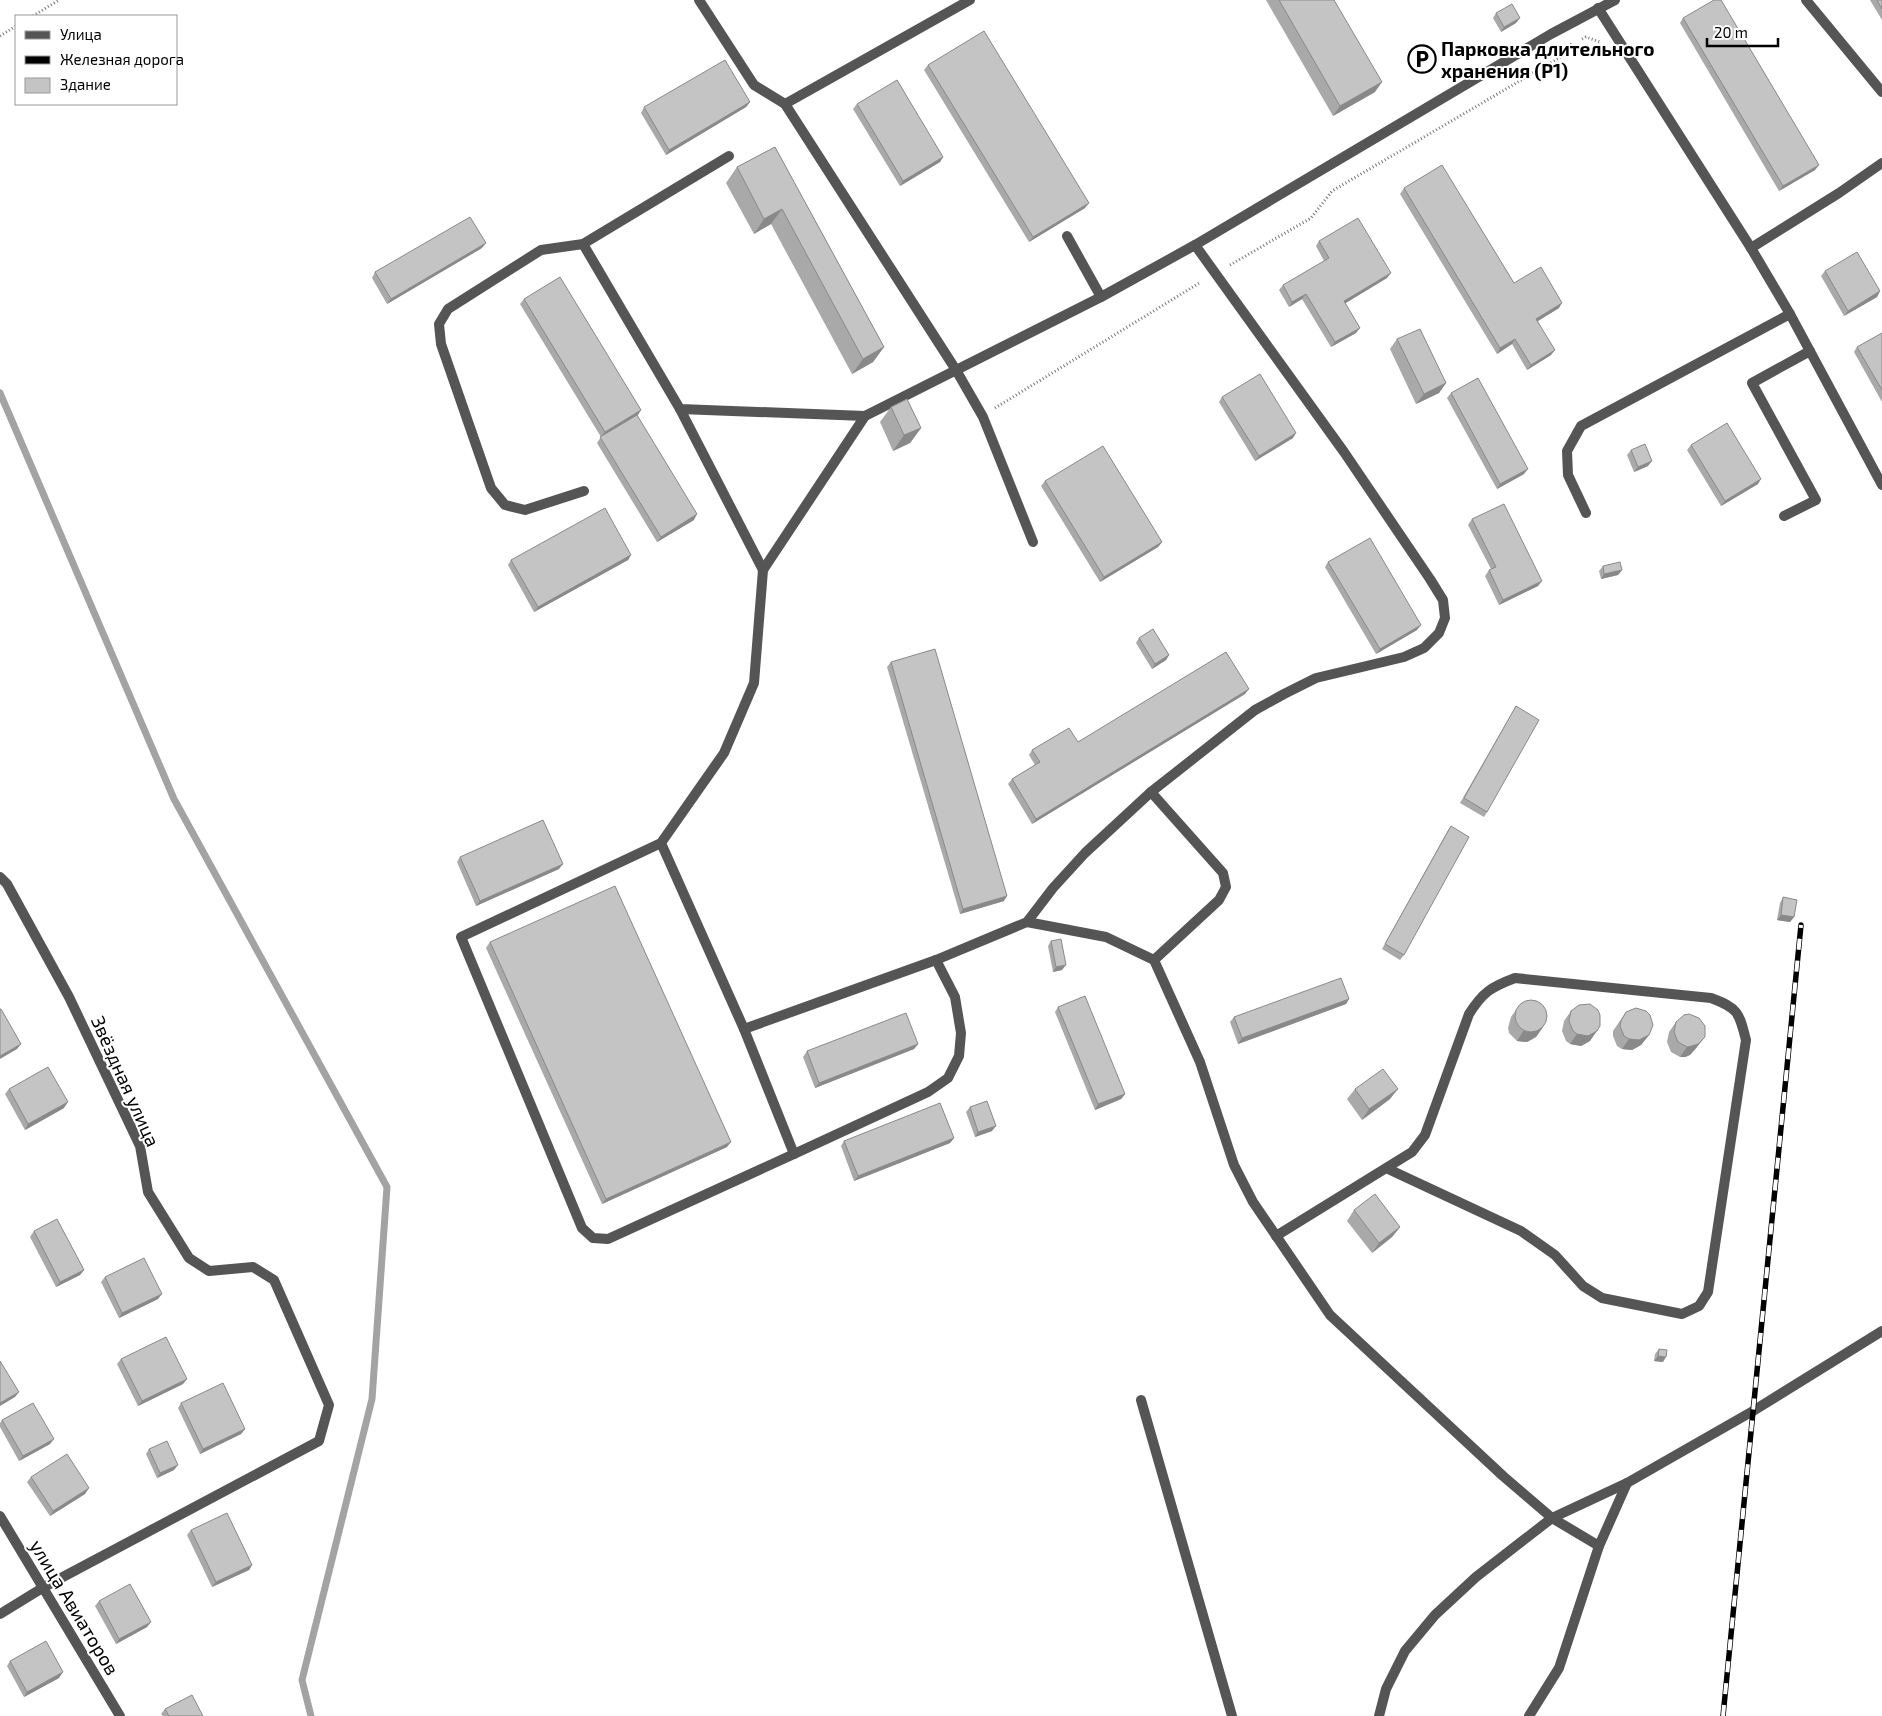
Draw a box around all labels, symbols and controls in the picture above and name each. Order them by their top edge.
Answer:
legend [15,15,178,105]
scale bar [1707,15,1778,47]
text: 20 m [1714,23,1748,41]
text: Улица [60,25,102,43]
place label: Парковка длительного хранения (P1) [1441,37,1655,82]
parking icon: Парковка длительного хранения (P1) [1407,44,1437,74]
text: Железная дорога [60,50,184,68]
text: Здание [60,75,111,93]
street label: Звёздная улица [86,1012,165,1150]
street label: улица Авиаторов [25,1535,124,1679]

